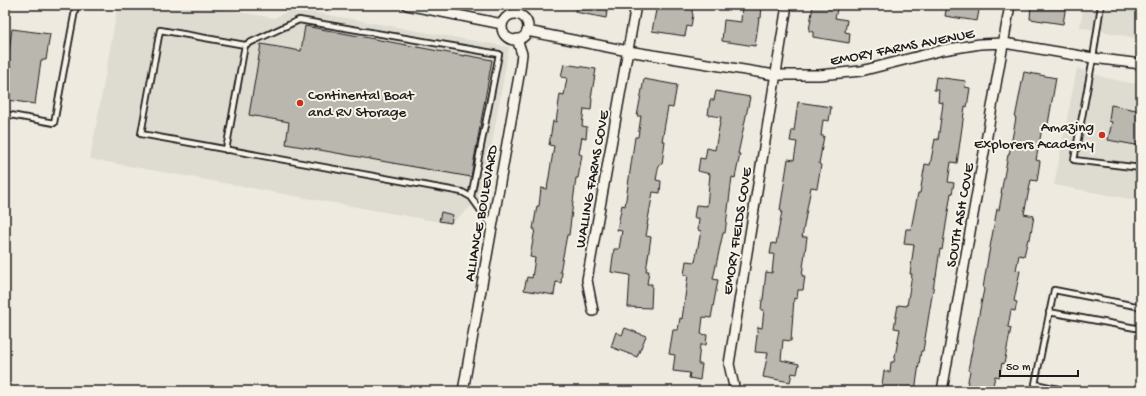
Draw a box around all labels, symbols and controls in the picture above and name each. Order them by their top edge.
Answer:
street label: EMORY FARMS AVENUE [829,25,977,71]
place label: Continental Boat and RV Storage [308,87,415,122]
marker: Continental Boat and RV Storage [295,98,305,108]
street label: WALLING FARMS COVE [572,109,614,249]
place label: Amazing Explorers Academy [974,119,1095,154]
marker: Amazing Explorers Academy [1097,130,1107,140]
street label: ALLIANCE BOULEVARD [461,144,503,283]
street label: SOUTH ASH COVE [943,161,979,269]
street label: EMORY FIELDS COVE [719,166,757,296]
scale bar [1000,352,1078,378]
text: 50 m [1006,361,1031,375]

